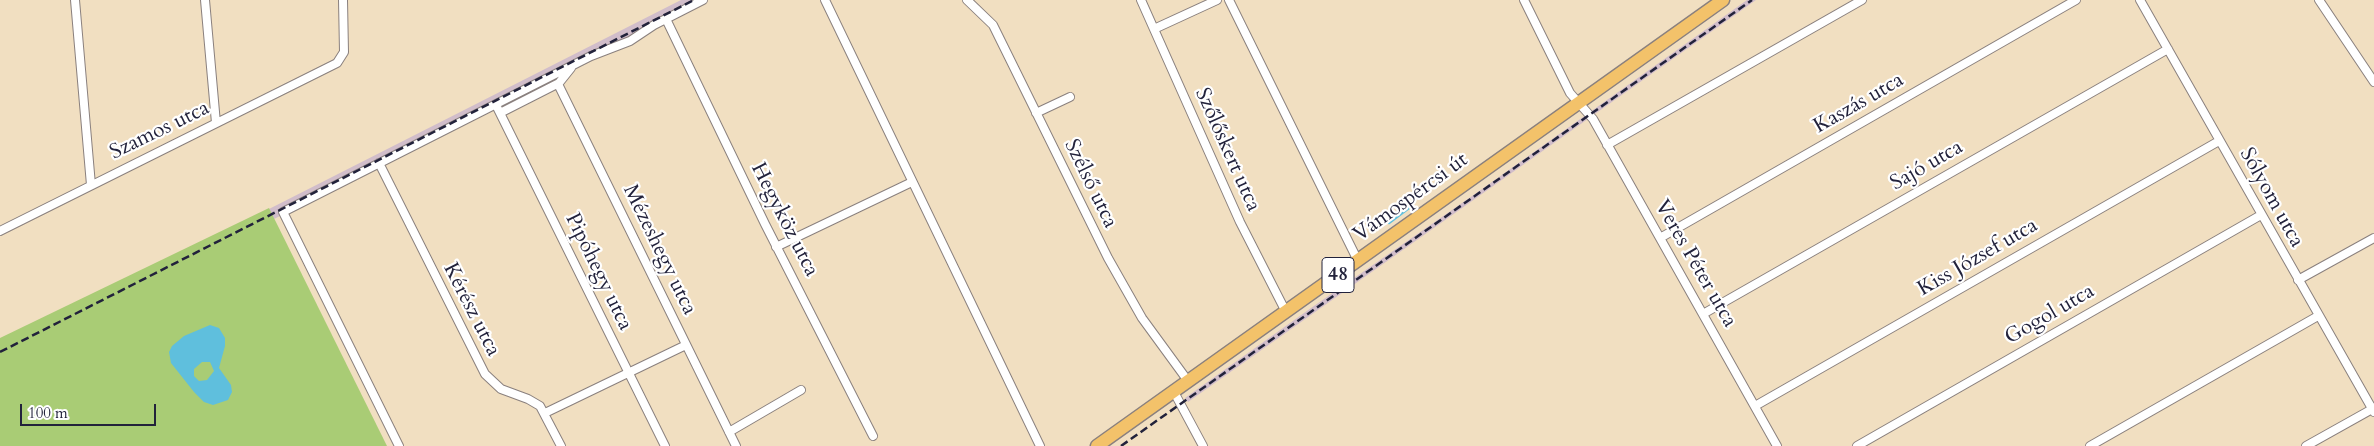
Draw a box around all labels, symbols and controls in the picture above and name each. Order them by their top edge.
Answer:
street label: Kaszás utca [1810,68,1908,140]
street label: Szőlőskert utca [1189,84,1265,216]
street label: Szamos utca [106,96,214,166]
street label: Sajó utca [1886,135,1968,197]
street label: Szélső utca [1058,136,1122,232]
street label: Sólyom utca [2233,144,2309,252]
street label: Vámospércsi út [1349,148,1473,248]
street label: Hegyköz utca [745,159,823,281]
street label: Mézeshegy utca [617,181,701,319]
street label: Veres Péter utca [1648,196,1742,332]
street label: Pipóhegy utca [559,209,637,335]
street label: Kiss József utca [1913,213,2043,303]
road number: 48 [1322,258,1354,292]
street label: Kérész utca [437,259,505,361]
street label: Gogol utca [2001,279,2099,351]
scale bar [22,394,159,426]
text: 100 m [28,403,68,423]

